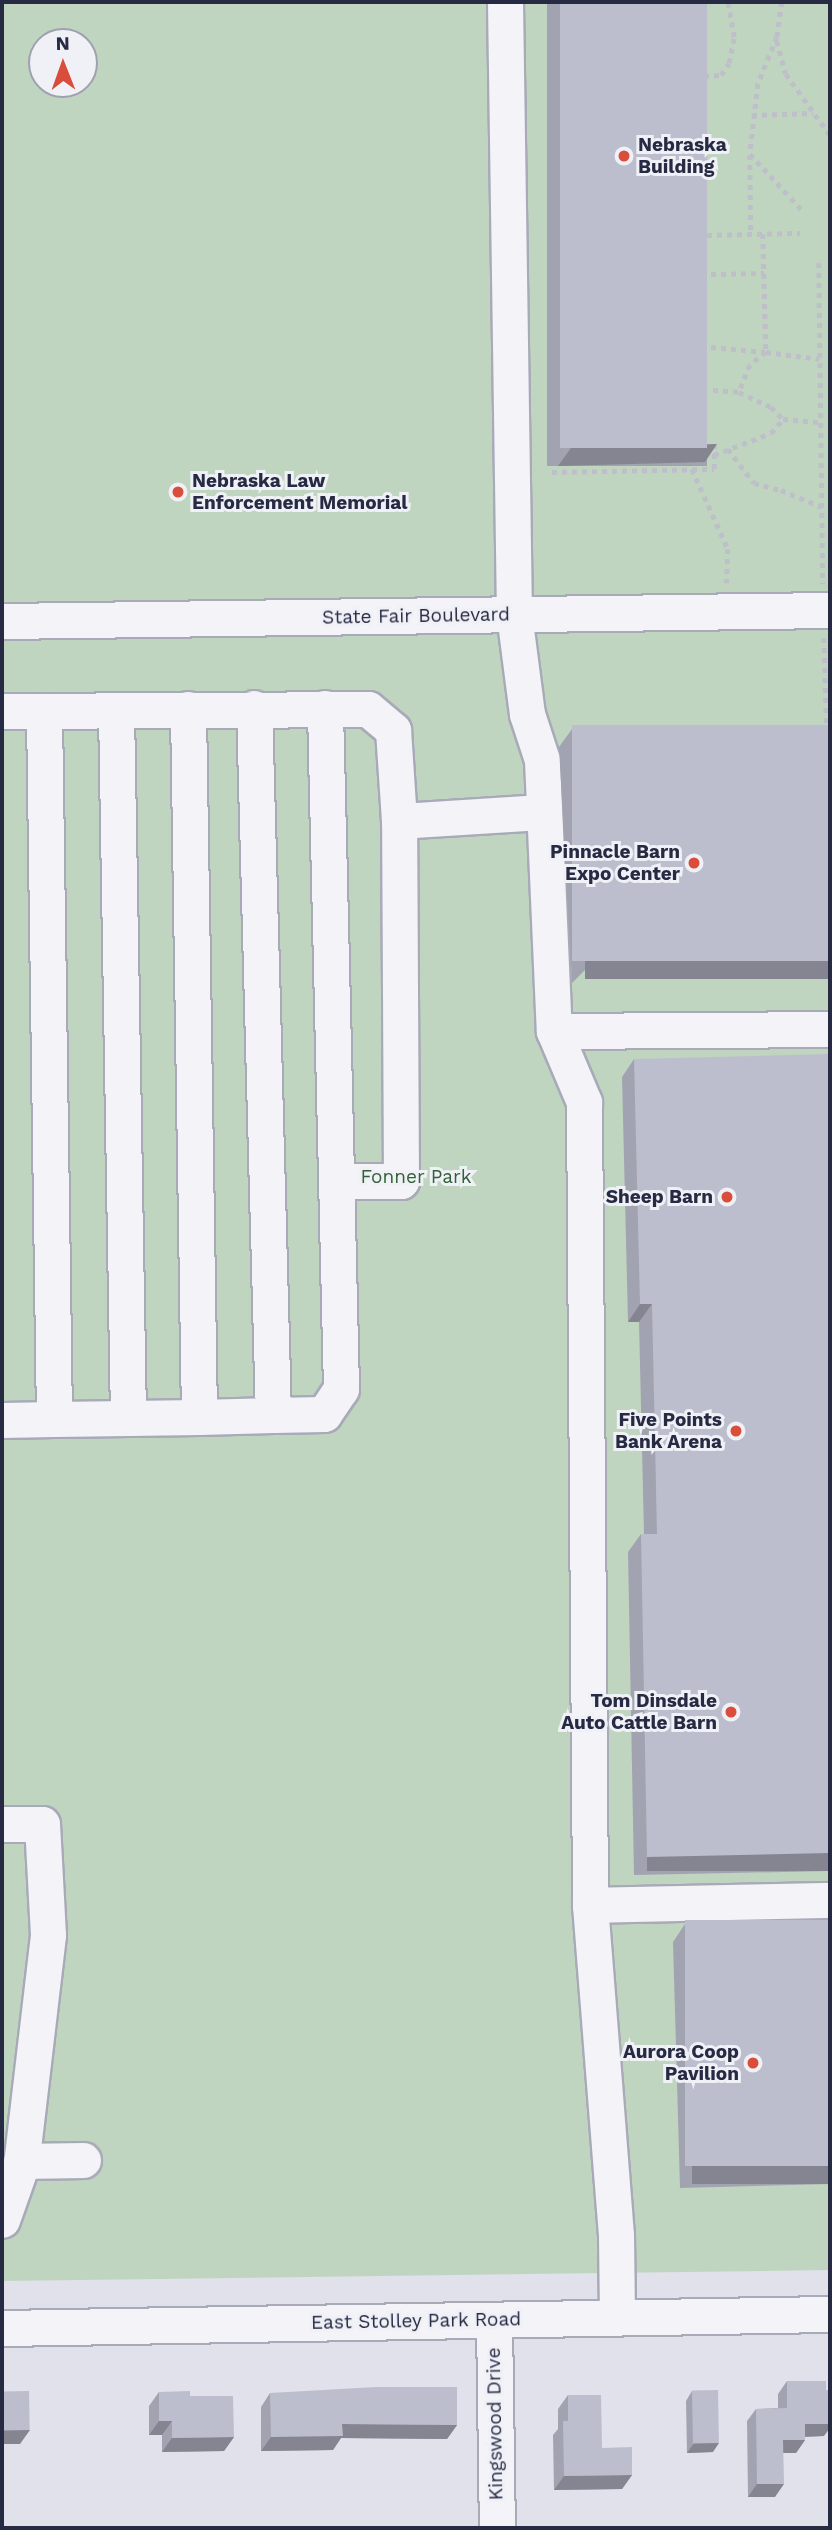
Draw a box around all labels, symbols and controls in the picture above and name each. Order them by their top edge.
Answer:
north arrow [28,28,98,98]
text: N [55,32,70,55]
place label: Nebraska Building [638,134,727,178]
marker: Nebraska Building [616,148,632,164]
place label: Nebraska Law Enforcement Memorial [192,470,407,514]
marker: Nebraska Law Enforcement Memorial [170,484,186,500]
street label: State Fair Boulevard [322,603,510,629]
place label: Pinnacle Barn Expo Center [550,841,680,885]
marker: Pinnacle Barn Expo Center [686,855,702,871]
park label: Fonner Park [360,1166,472,1188]
place label: Sheep Barn [606,1186,713,1208]
marker: Sheep Barn [719,1189,735,1205]
place label: Five Points Bank Arena [614,1409,722,1453]
marker: Five Points Bank Arena [728,1423,744,1439]
place label: Tom Dinsdale Auto Cattle Barn [561,1690,717,1734]
marker: Tom Dinsdale Auto Cattle Barn [723,1704,739,1720]
place label: Aurora Coop Pavilion [623,2041,739,2085]
marker: Aurora Coop Pavilion [745,2055,761,2071]
street label: East Stolley Park Road [310,2308,522,2334]
street label: Kingswood Drive [482,2347,508,2501]

